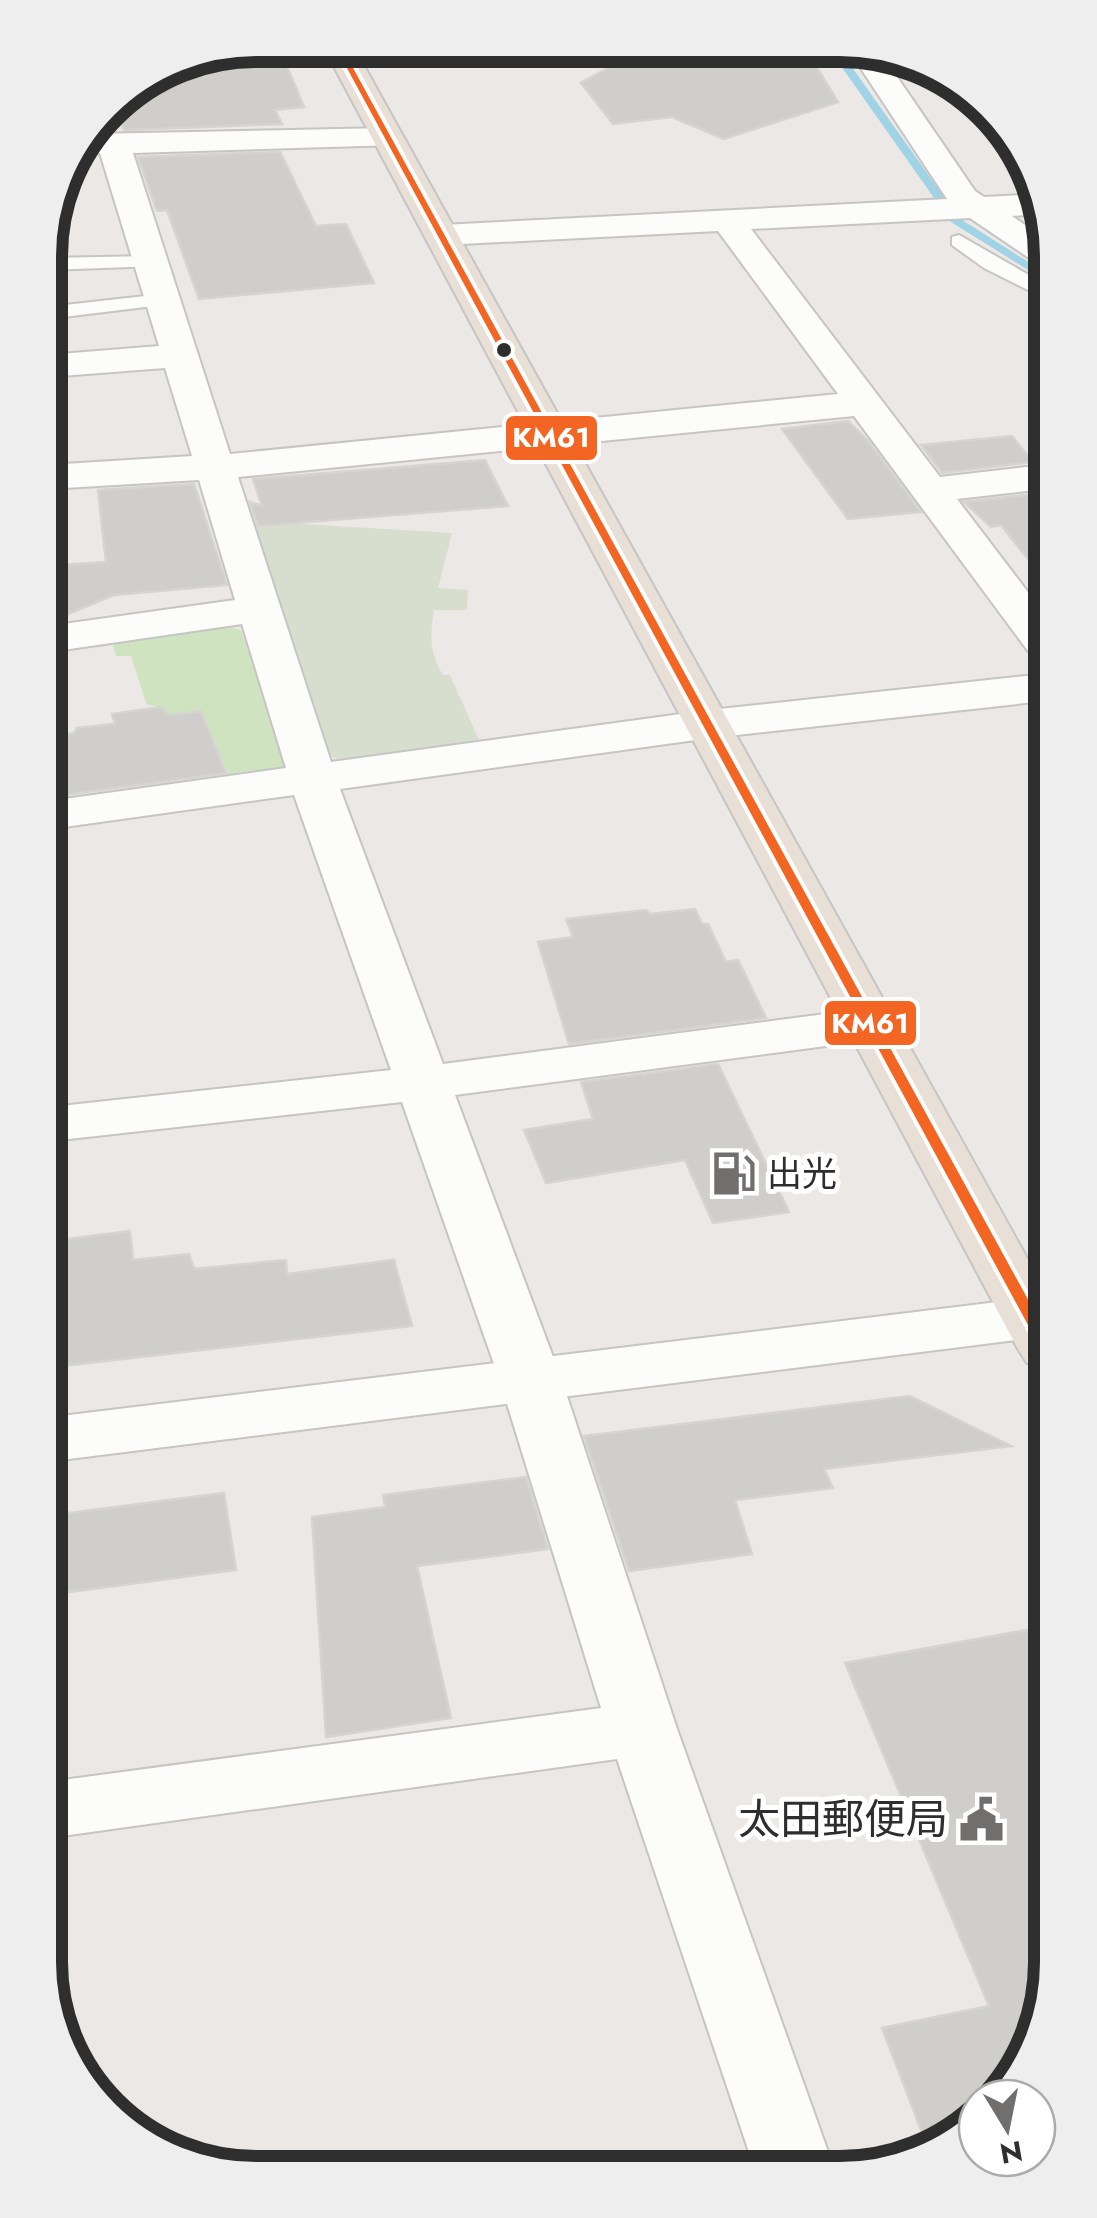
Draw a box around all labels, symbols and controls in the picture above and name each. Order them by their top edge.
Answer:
unlabelled marker [494,340,514,360]
line badge: KM61 [504,414,599,462]
text: KM61 [512,417,590,458]
line badge: KM61 [823,999,918,1047]
text: KM61 [831,1003,909,1044]
place label: 出光 [767,1149,837,1199]
fuel station icon: 出光 [710,1150,758,1198]
place label: 太田郵便局 [738,1789,948,1850]
public building icon: 太田郵便局 [957,1795,1005,1843]
north arrow [957,2078,1057,2178]
text: N [997,2130,1026,2174]

